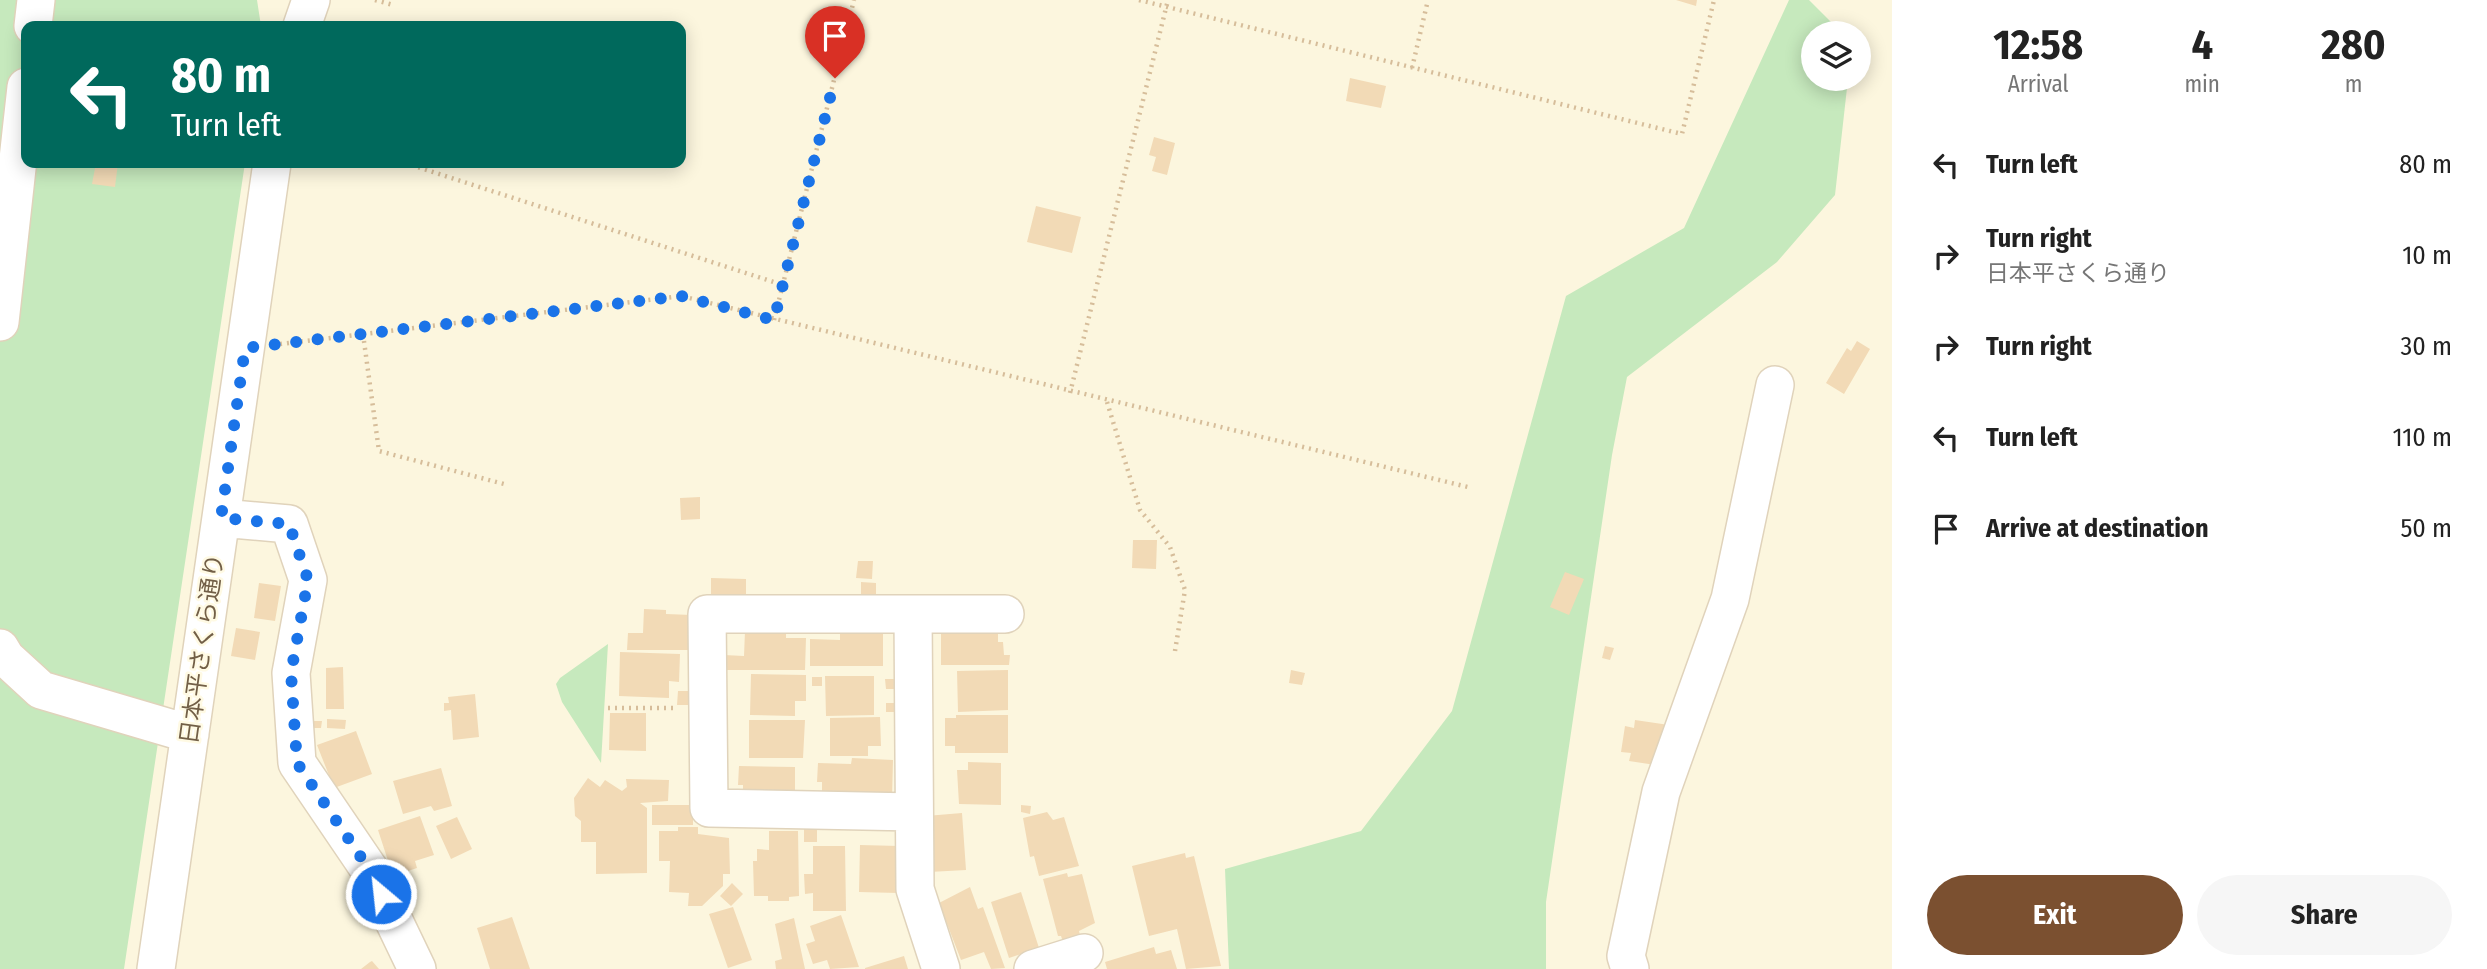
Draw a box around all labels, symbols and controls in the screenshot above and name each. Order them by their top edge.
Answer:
pin [805,6,865,78]
icon: arrive [816,17,854,55]
text: 12:58 [1993,20,2083,70]
text: 4 [2191,20,2213,70]
text: 280 [2321,20,2386,70]
map controls [1801,21,1871,91]
button: layers [1801,21,1871,91]
text: 80 m [171,46,271,105]
icon: left [56,49,147,140]
text: Arrival [2008,70,2069,98]
text: min [2184,70,2220,98]
text: m [2345,70,2362,98]
text: Turn left [171,106,281,144]
icon: left [1927,146,1965,184]
text: Turn left [1986,149,2078,180]
text: 80 m [2399,149,2452,180]
text: Turn right [1986,223,2092,254]
icon: right [1927,237,1965,275]
text: 10 m [2402,240,2452,271]
text: 日本平さくら通り [1986,259,2170,287]
icon: right [1927,328,1965,366]
text: Turn right [1986,331,2092,362]
text: 30 m [2401,331,2452,362]
icon: left [1927,419,1965,457]
text: Turn left [1986,422,2078,453]
text: 110 m [2392,422,2452,453]
icon: arrive [1927,510,1965,548]
text: Arrive at destination [1986,513,2209,544]
text: 50 m [2400,513,2452,544]
street label: 日本平さくら通り [175,552,229,746]
position arrow [344,857,418,931]
button: Exit [1927,875,2183,955]
button: Share [2197,875,2452,955]

